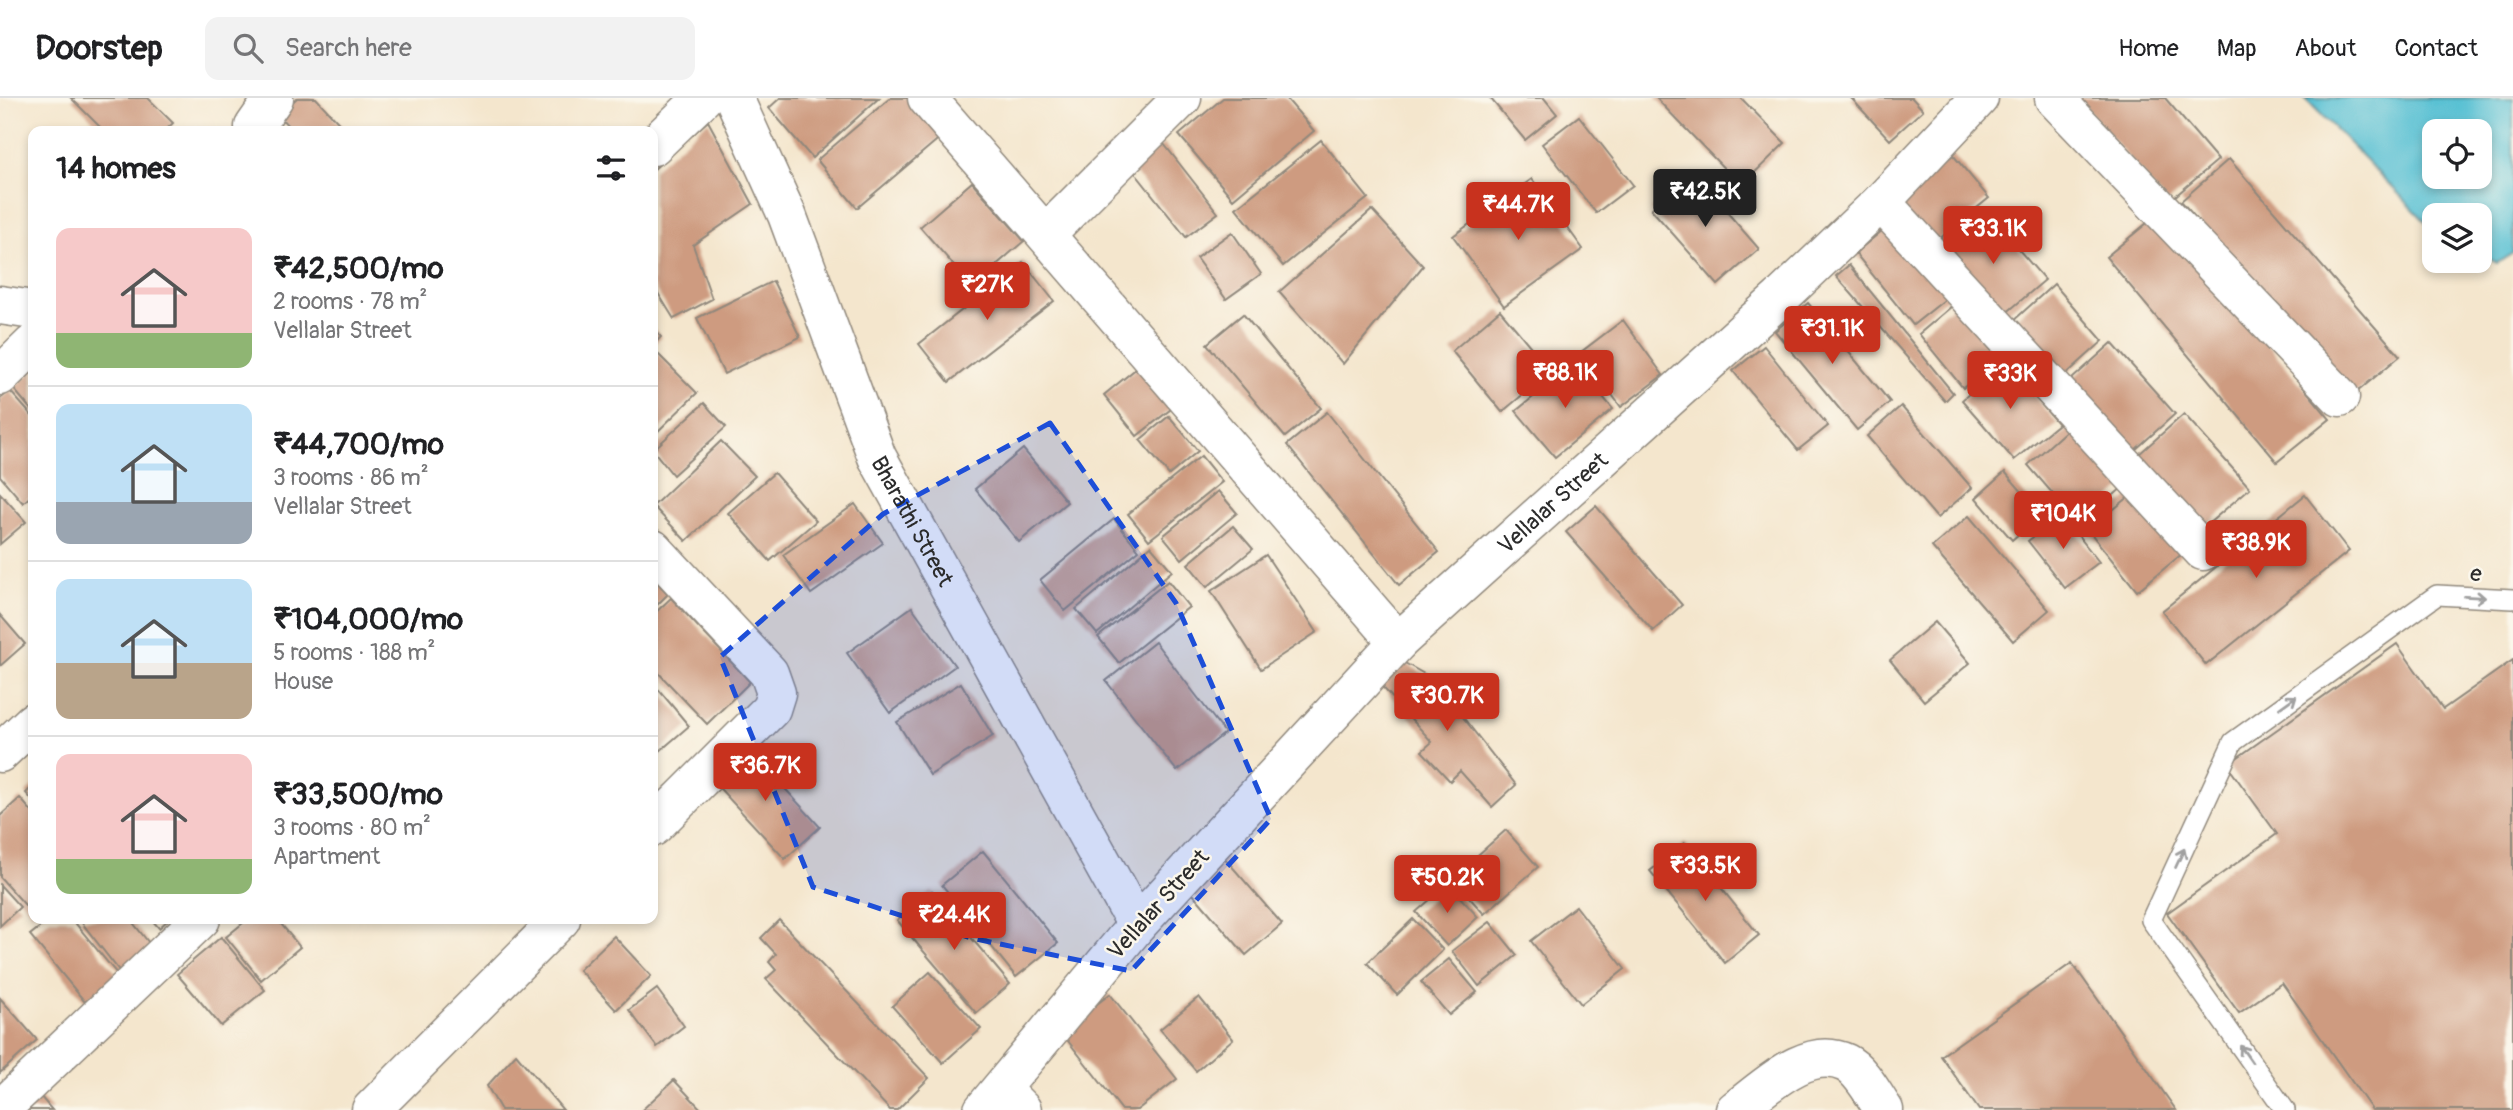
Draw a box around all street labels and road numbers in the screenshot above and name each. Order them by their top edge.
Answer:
street label: Vellalar Street [1492,446,1615,560]
street label: Bharathi Street [864,451,960,592]
street label: e [2470,559,2483,588]
street label: Vellalar Street [1101,843,1216,966]

